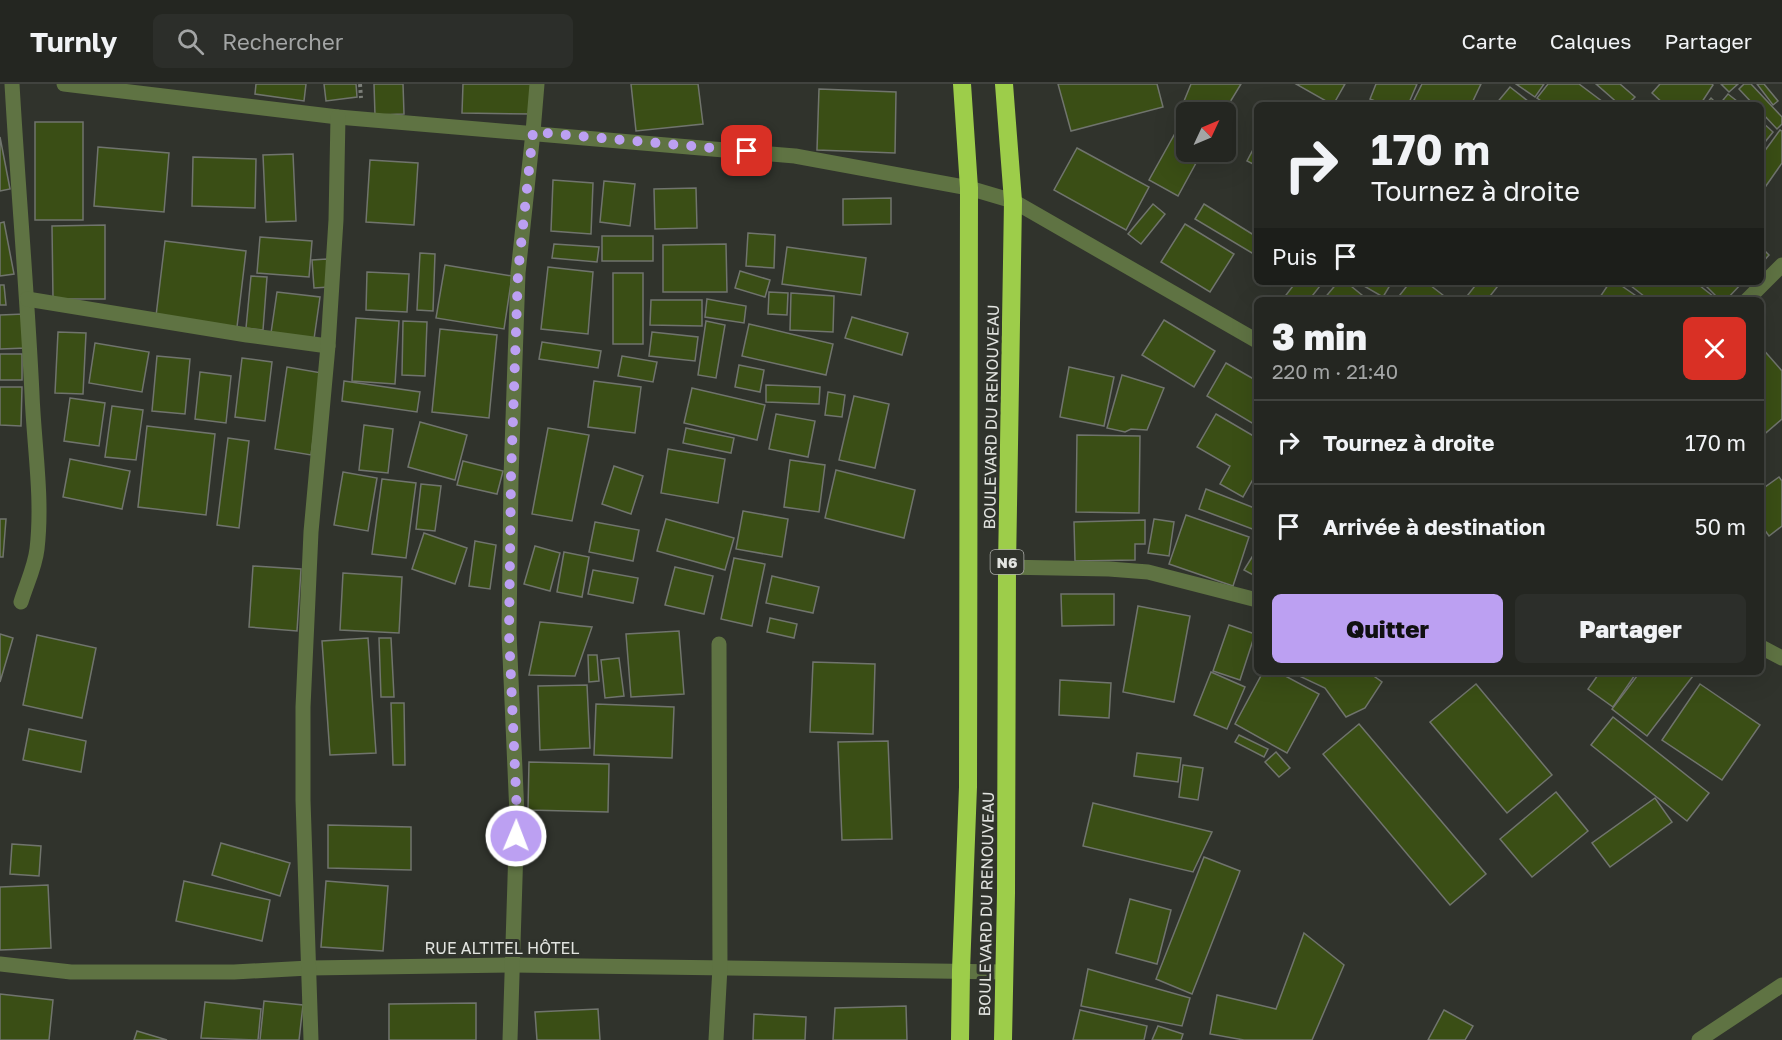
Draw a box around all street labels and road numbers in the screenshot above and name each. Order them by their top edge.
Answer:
street label: BOULEVARD DU RENOUVEAU [979,304,1003,530]
road number: N6 [990,550,1024,574]
street label: BOULEVARD DU RENOUVEAU [974,791,998,1017]
street label: RUE ALTITEL HÔTEL [425,938,579,958]

